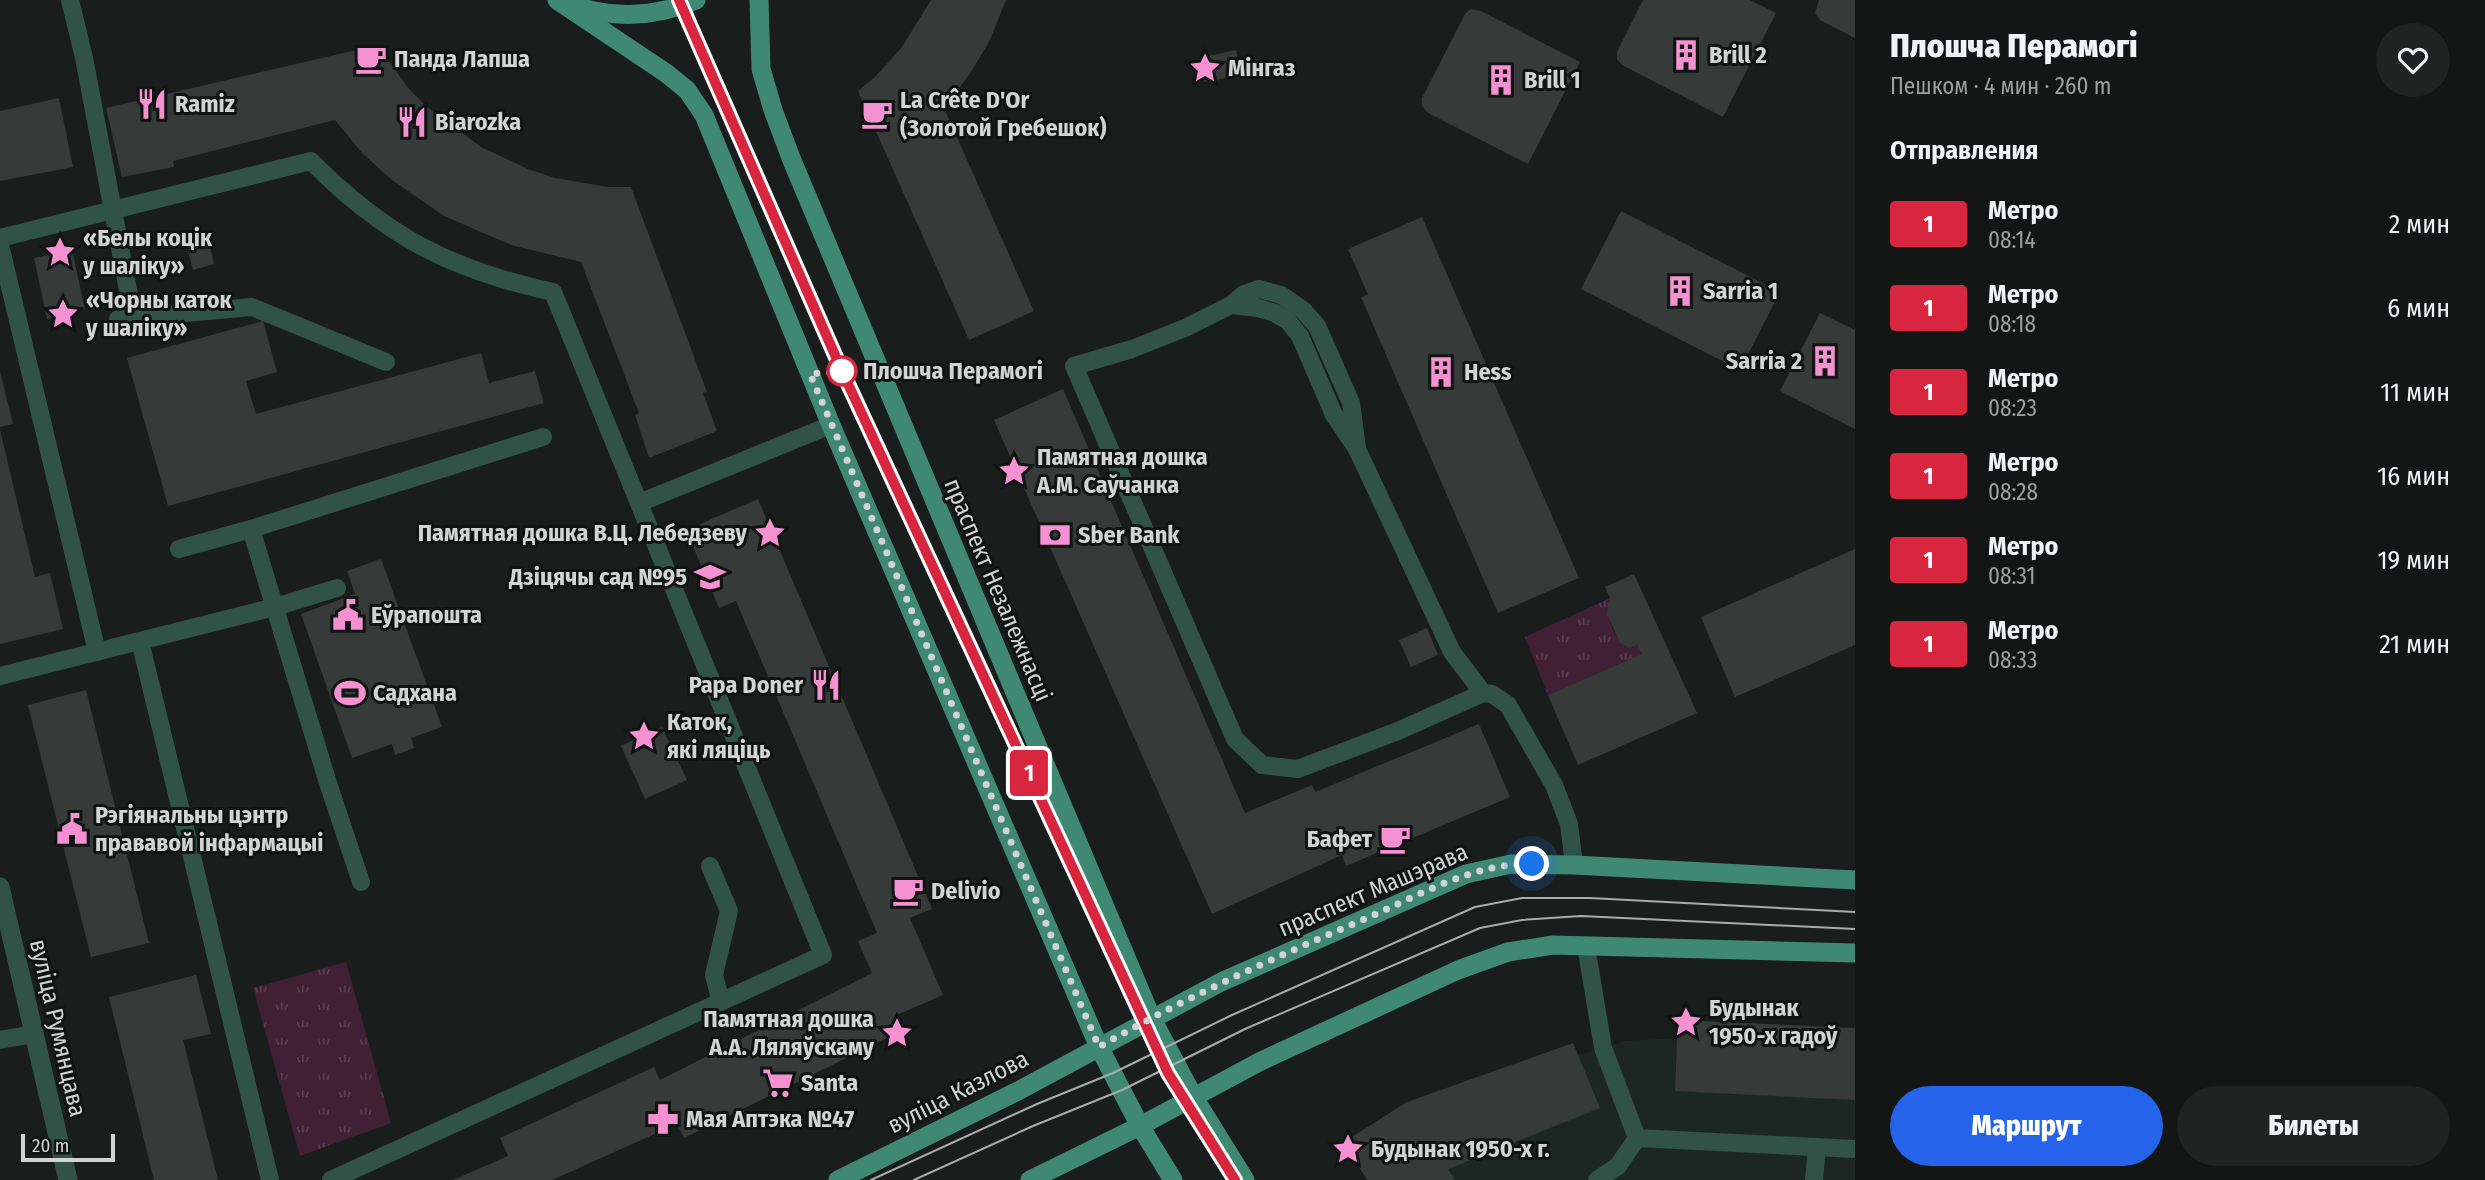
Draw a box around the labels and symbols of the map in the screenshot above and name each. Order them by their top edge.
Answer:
building icon: Brill 2 [1669,38,1703,72]
place label: Brill 2 [1709,41,1767,69]
cafe icon: Панда Лапша [354,42,388,76]
place label: Панда Лапша [394,45,530,73]
place icon: Мінгаз [1188,51,1222,85]
place label: Мінгаз [1228,54,1296,82]
building icon: Brill 1 [1484,63,1518,97]
place label: Brill 1 [1524,66,1581,94]
place label: La Crête D'Or (Золотой Гребешок) [900,86,1107,142]
restaurant icon: Ramiz [135,87,169,121]
place label: Ramiz [175,90,235,118]
cafe icon: La Crête D'Or (Золотой Гребешок) [860,97,894,131]
restaurant icon: Biarozka [395,105,429,139]
place label: Biarozka [435,108,521,136]
place label: «Белы коцік у шаліку» [82,224,213,280]
place icon: «Белы коцік у шаліку» [43,235,77,269]
building icon: Sarria 1 [1663,274,1697,308]
place label: Sarria 1 [1703,277,1778,305]
place label: «Чорны каток у шаліку» [85,286,233,342]
place icon: «Чорны каток у шаліку» [46,297,80,331]
building icon: Sarria 2 [1808,344,1842,378]
place label: Sarria 2 [1726,347,1802,375]
building icon: Hess [1424,355,1458,389]
marker: Плошча Перамогі [827,356,857,386]
place label: Плошча Перамогі [863,357,1043,385]
place label: Hess [1464,358,1512,386]
place label: Памятная дошка А.М. Саўчанка [1036,443,1208,499]
place icon: Памятная дошка А.М. Саўчанка [997,454,1031,488]
street label: праспект Незалежнасці [938,474,1058,706]
place icon: Памятная дошка В.Ц. Лебедзеву [753,516,787,550]
bank icon: Sber Bank [1038,518,1072,552]
place label: Памятная дошка В.Ц. Лебедзеву [418,519,748,547]
place label: Sber Bank [1078,521,1180,549]
school or university icon: Дзіцячы сад №95 [693,560,727,594]
place label: Дзіцячы сад №95 [508,563,687,591]
public building icon: Еўрапошта [331,598,365,632]
place label: Еўрапошта [371,601,482,629]
restaurant icon: Papa Doner [809,668,843,702]
place label: Papa Doner [689,671,803,699]
sports icon: Садхана [333,676,367,710]
place label: Садхана [373,679,457,707]
place label: Каток, які ляціць [667,708,771,764]
place icon: Каток, які ляціць [627,719,661,753]
line badge: 1 [1006,750,1052,796]
place label: Рэгіянальны цэнтр прававой інфармацыі [95,801,323,857]
public building icon: Рэгіянальны цэнтр прававой інфармацыі [55,812,89,846]
cafe icon: Бафет [1378,822,1412,856]
place label: Бафет [1307,825,1373,853]
street label: праспект Машэрава [1274,837,1472,943]
your location [1514,846,1549,881]
cafe icon: Delivio [891,874,925,908]
place label: Delivio [931,877,1001,905]
street label: вуліца Румянцава [24,937,92,1119]
place label: Будынак 1950-х гадоў [1709,994,1838,1050]
place label: Памятная дошка А.А. Ляляўскаму [703,1005,875,1061]
place icon: Будынак 1950-х гадоў [1669,1005,1703,1039]
place icon: Памятная дошка А.А. Ляляўскаму [880,1016,914,1050]
street label: вуліца Казлова [883,1045,1033,1139]
supermarket icon: Santa [761,1066,795,1100]
place label: Santa [801,1069,858,1097]
pharmacy icon: Мая Аптэка №47 [646,1102,680,1136]
place label: Мая Аптэка №47 [686,1105,854,1133]
scale bar [21,1131,116,1163]
place icon: Будынак 1950-х г. [1331,1132,1365,1166]
place label: Будынак 1950-х г. [1371,1135,1550,1163]

